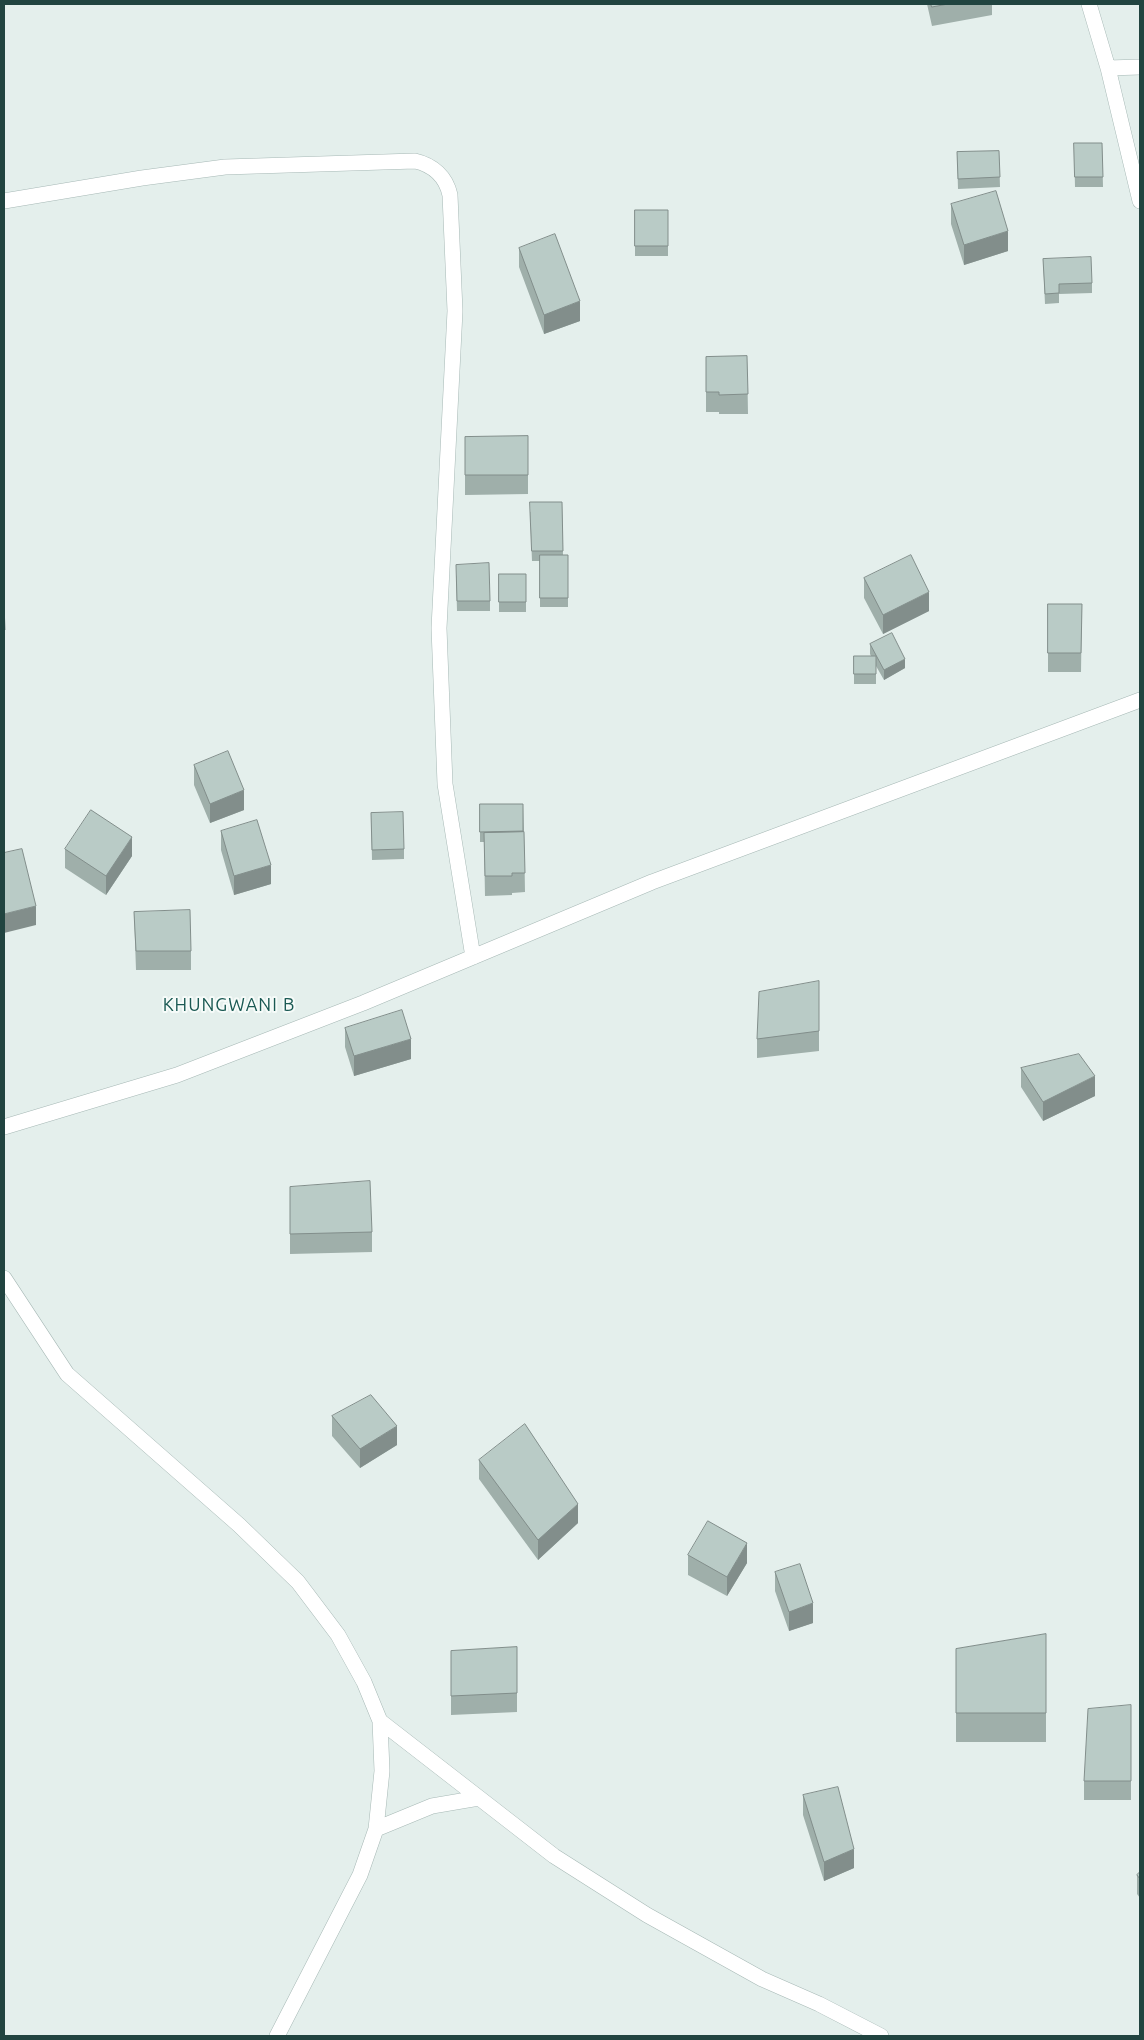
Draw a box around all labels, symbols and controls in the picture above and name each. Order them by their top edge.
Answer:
district label: KHUNGWANI B [161,994,297,1016]

